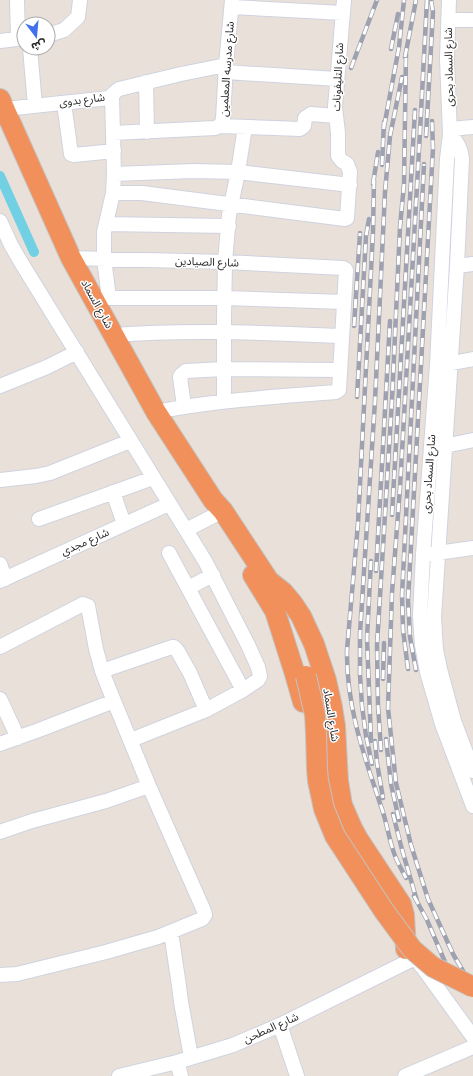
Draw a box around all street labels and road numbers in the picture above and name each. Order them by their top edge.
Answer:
street label: شارع مدرسه المعلمين [217,21,238,117]
street label: شارع السماد بحرى [442,27,457,107]
street label: شارع التليفونات [330,42,347,112]
street label: شارع بدوى [58,91,106,110]
street label: شارع الصيادين [175,254,240,271]
street label: شارع السماد [77,277,116,331]
street label: شارع السماد بحرى [420,434,439,514]
street label: شارع مجدي [59,526,112,561]
street label: شارع السماد [319,687,342,743]
street label: شارع المطحن [241,1010,301,1047]

